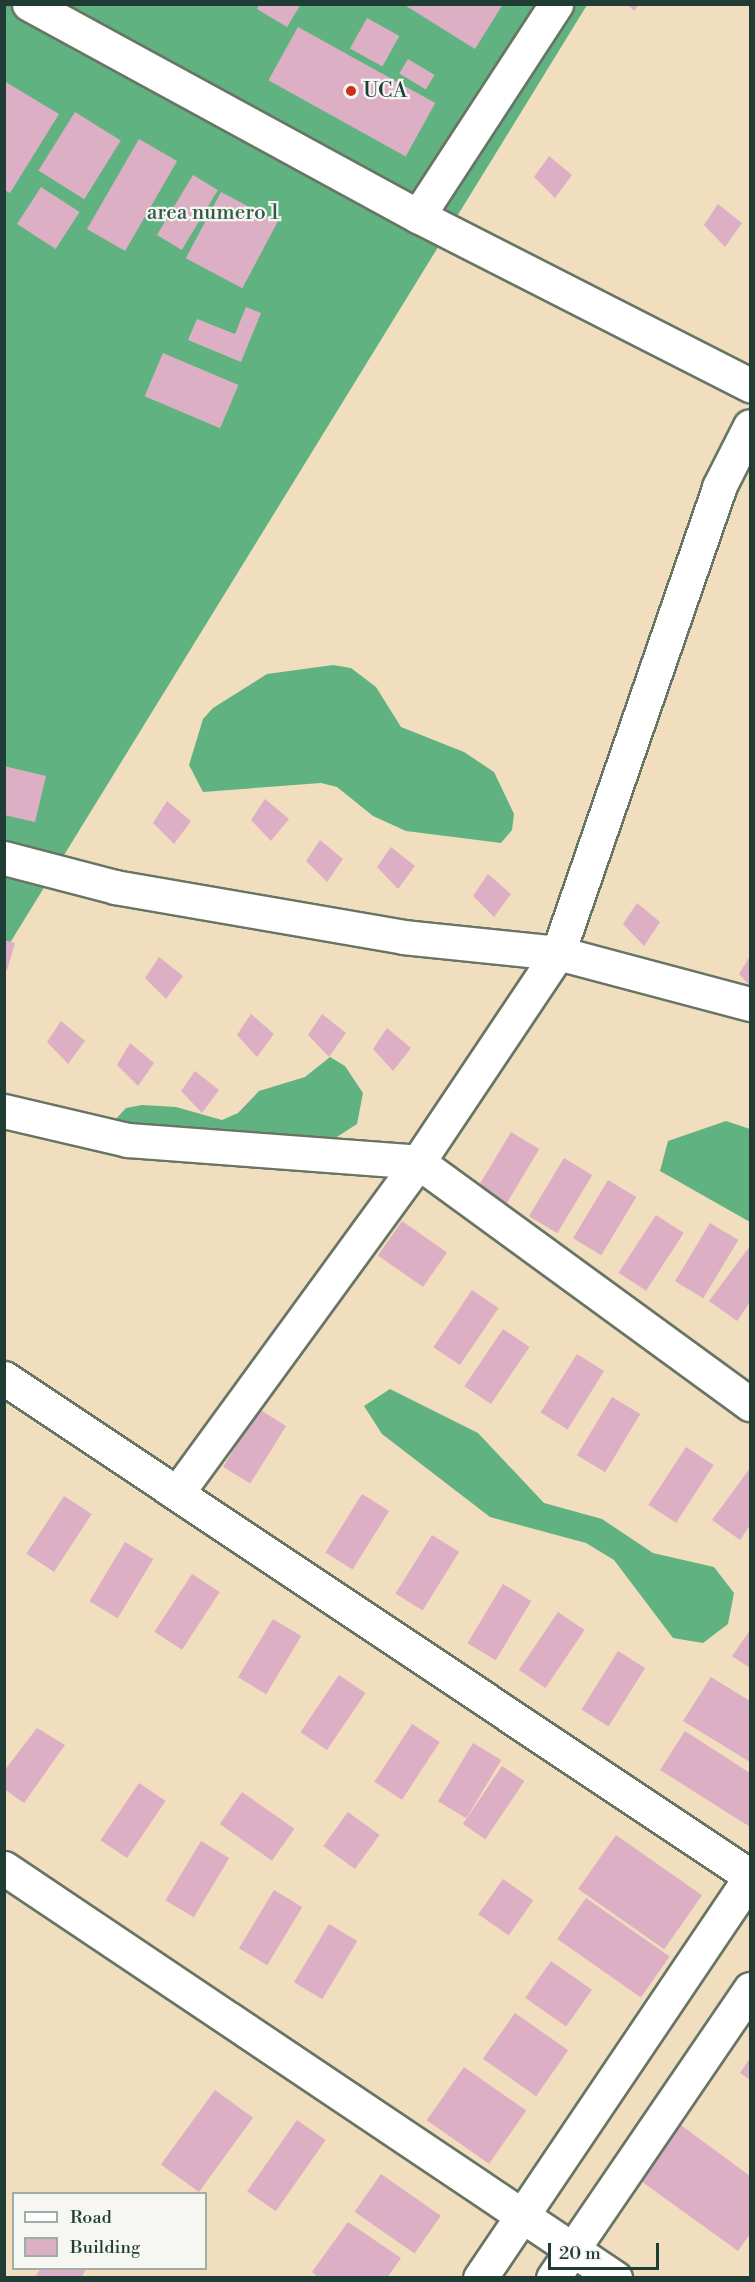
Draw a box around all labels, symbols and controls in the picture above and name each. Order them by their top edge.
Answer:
place label: UCA [363,78,407,104]
marker: UCA [344,84,358,98]
park label: area numero 1 [147,200,279,226]
legend [12,2192,207,2270]
text: Road [70,2206,112,2229]
scale bar [551,2231,662,2269]
text: Building [70,2236,140,2259]
text: 20 m [559,2242,601,2265]

